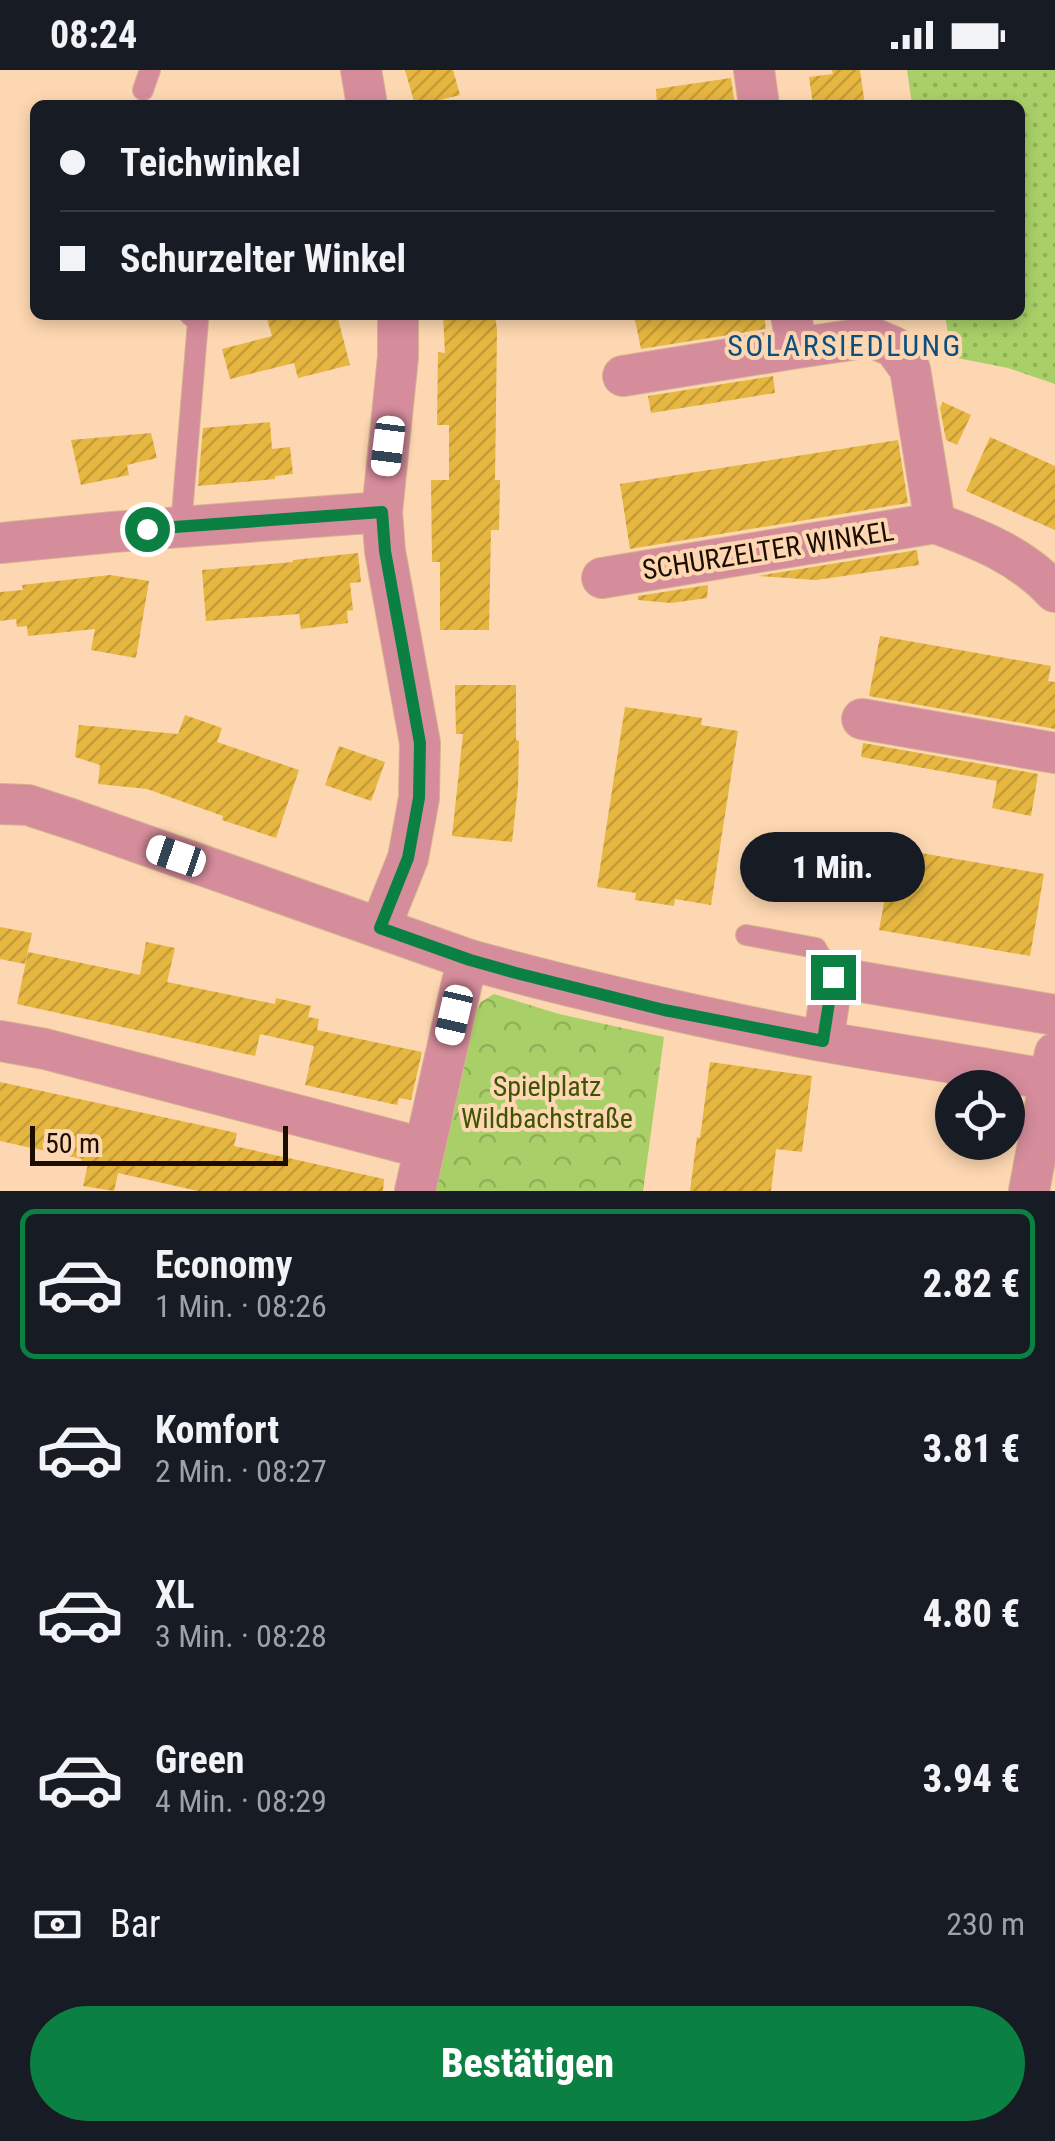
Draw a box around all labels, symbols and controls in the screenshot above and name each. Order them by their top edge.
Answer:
text: 08:24 [50,13,137,57]
text: Teichwinkel [120,141,301,185]
text: Schurzelter Winkel [120,237,406,281]
district label: SOLARSIEDLUNG [727,328,963,363]
car [369,414,407,478]
route start [125,507,170,552]
street label: SCHURZELTER WINKEL [640,514,896,587]
car [143,832,209,880]
callout: 1 Min. [740,832,926,902]
text: 1 Min. [792,848,873,886]
route end [811,955,856,1000]
car [433,982,475,1048]
park label: Spielplatz Wildbachstraße [461,1070,633,1135]
map controls [935,1070,1025,1160]
button: locate [935,1070,1025,1160]
scale bar [30,1121,288,1166]
text: 50 m [45,1127,100,1160]
icon: car [35,1239,125,1329]
text: Economy [155,1243,292,1287]
text: 2.82 € [923,1262,1020,1306]
text: 1 Min. · 08:26 [155,1287,327,1325]
icon: car [35,1404,125,1494]
text: Komfort [155,1408,279,1452]
text: 3.81 € [923,1427,1020,1471]
text: 2 Min. · 08:27 [155,1452,327,1490]
icon: car [35,1569,125,1659]
text: XL [155,1573,194,1617]
text: 4.80 € [923,1592,1020,1636]
text: 3 Min. · 08:28 [155,1617,327,1655]
icon: car [35,1734,125,1824]
text: Green [155,1738,245,1782]
text: 3.94 € [923,1757,1020,1801]
text: 4 Min. · 08:29 [155,1782,327,1820]
icon: cash [30,1897,85,1952]
text: Bar [110,1902,161,1946]
text: 230 m [946,1905,1025,1943]
button: Bestätigen [30,2006,1025,2121]

